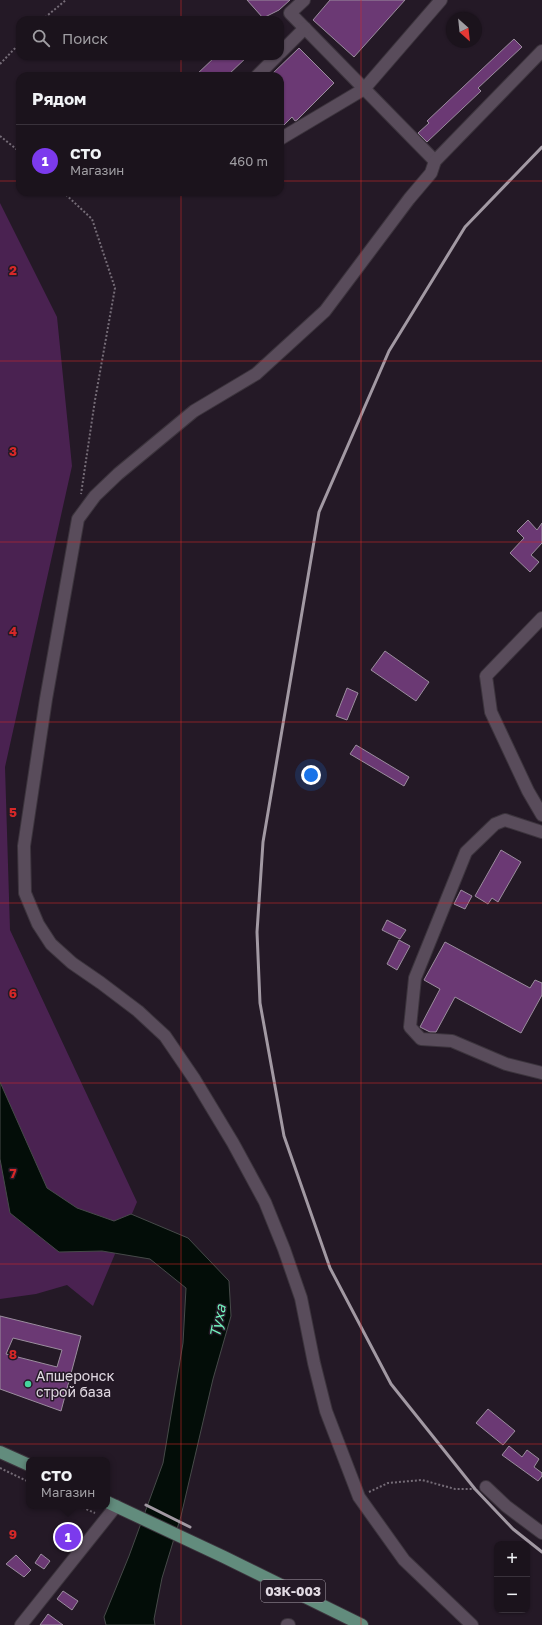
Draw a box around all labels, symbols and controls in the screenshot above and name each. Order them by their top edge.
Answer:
north arrow [446,12,482,48]
search box [16,16,284,60]
icon: search [30,27,52,49]
text: Поиск [62,29,108,47]
text: Рядом [32,88,86,109]
text: СТО [70,144,102,162]
text: 1 [42,153,48,169]
text: 460 m [229,153,268,169]
text: Магазин [70,162,124,178]
text: 2 [9,262,17,278]
text: 3 [9,443,17,459]
text: 4 [9,623,17,639]
your location [301,765,321,785]
text: 5 [9,804,17,820]
text: 6 [9,985,17,1001]
text: 7 [9,1165,17,1181]
water label: Туха [205,1302,230,1339]
text: 8 [9,1346,17,1362]
place label: Апшеронск строй база [36,1367,114,1400]
marker: Апшеронск строй база [23,1379,33,1389]
popup [26,1457,110,1509]
text: СТО [41,1466,72,1484]
text: Магазин [41,1484,95,1500]
pin: 1 [55,1522,81,1552]
text: 9 [9,1526,17,1542]
map controls [494,1541,530,1613]
button: + [494,1541,530,1577]
button: − [494,1577,530,1613]
road number: 03К-003 [261,1580,325,1602]

